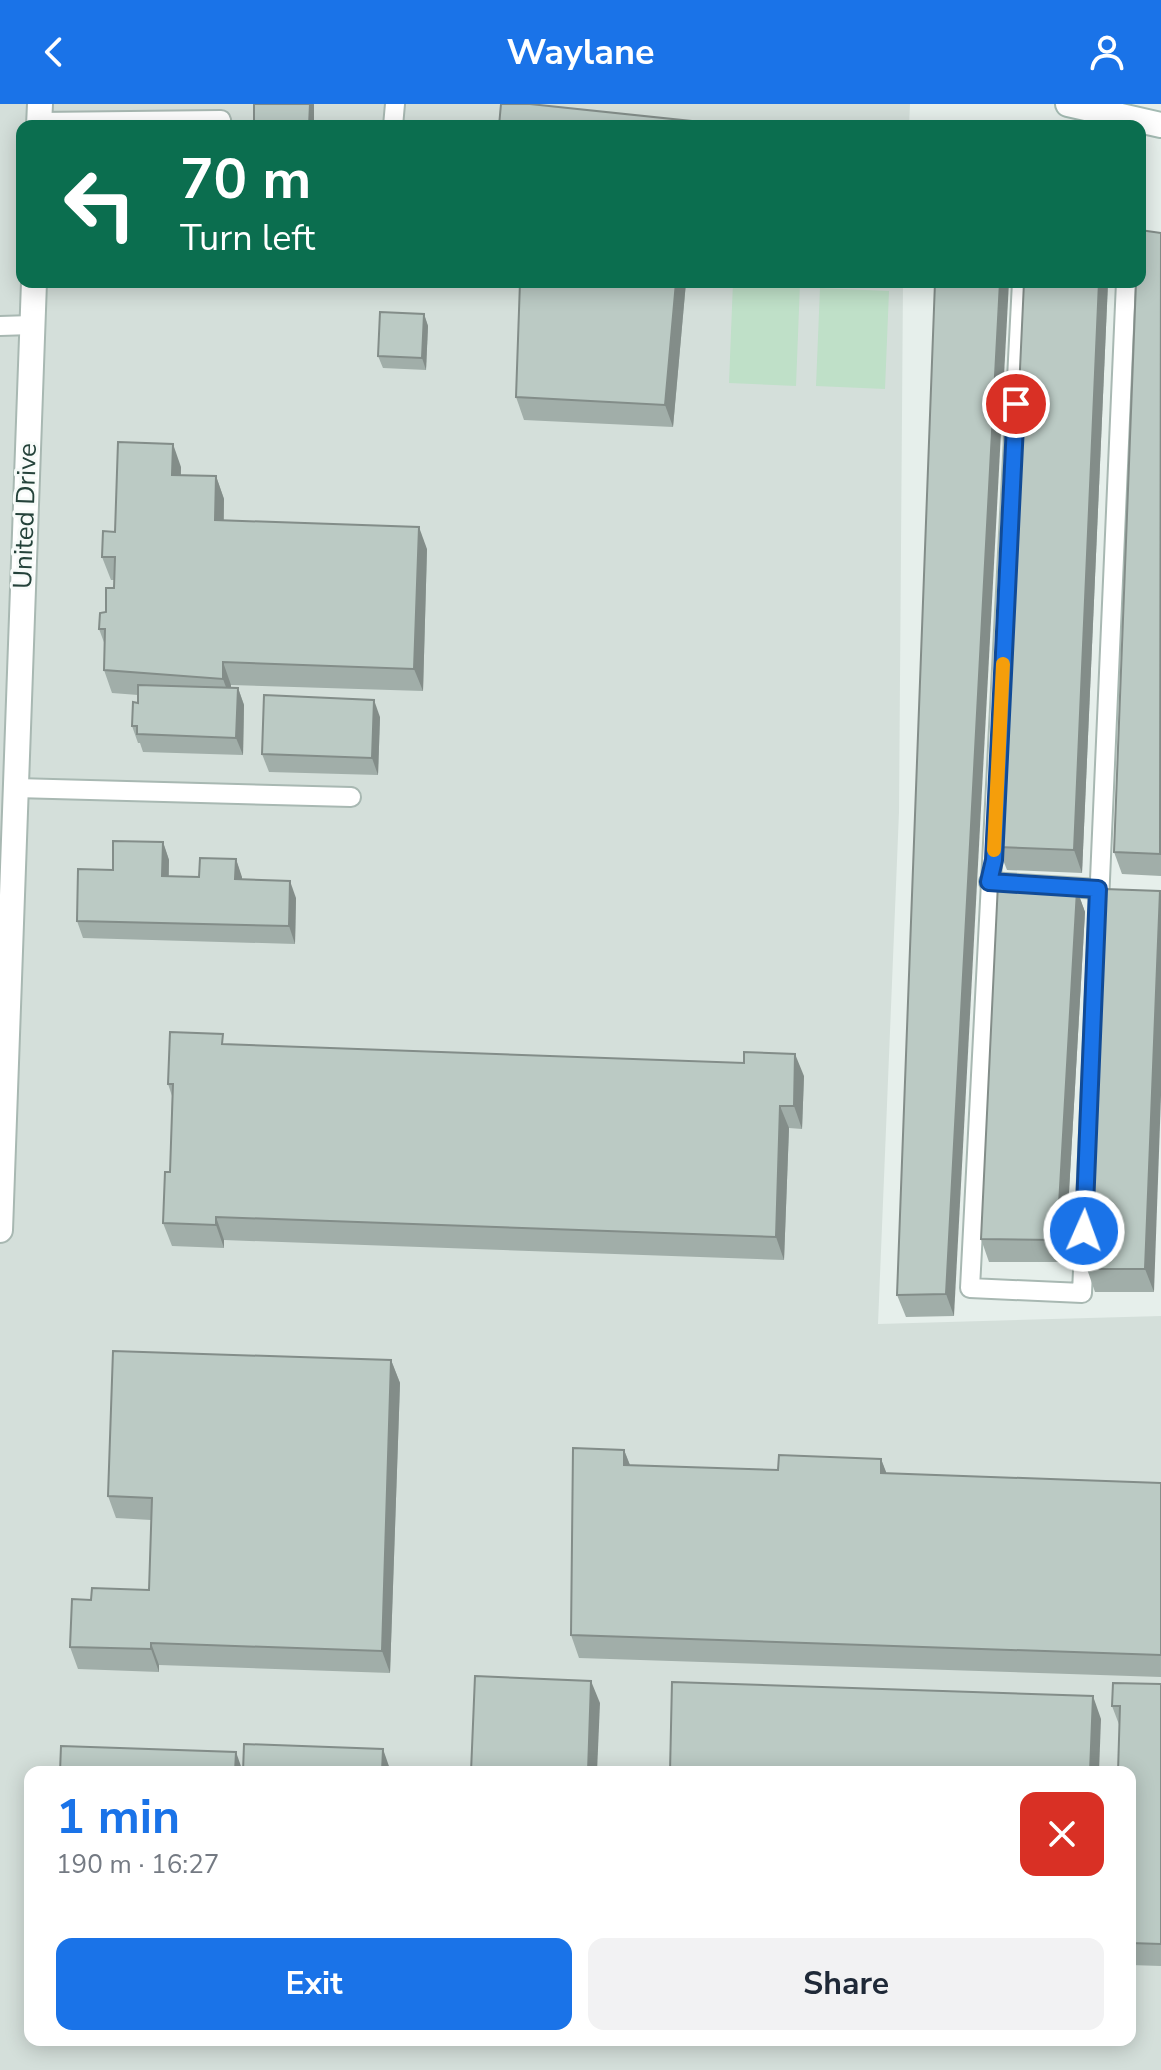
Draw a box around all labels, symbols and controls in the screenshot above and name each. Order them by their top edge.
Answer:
text: Waylane [506,28,655,77]
icon: back [32,30,76,74]
icon: person [1085,30,1129,74]
text: 70 m [180,141,311,218]
icon: left [48,152,152,256]
text: Turn left [180,214,315,263]
pin [982,370,1050,438]
icon: arrive [994,382,1038,426]
street label: United Drive [5,442,45,590]
position arrow [1042,1189,1126,1273]
text: 1 min [56,1784,180,1850]
button: close [1020,1792,1104,1876]
text: 190 m · 16:27 [56,1847,219,1882]
button: Exit [56,1938,572,2030]
button: Share [588,1938,1104,2030]

